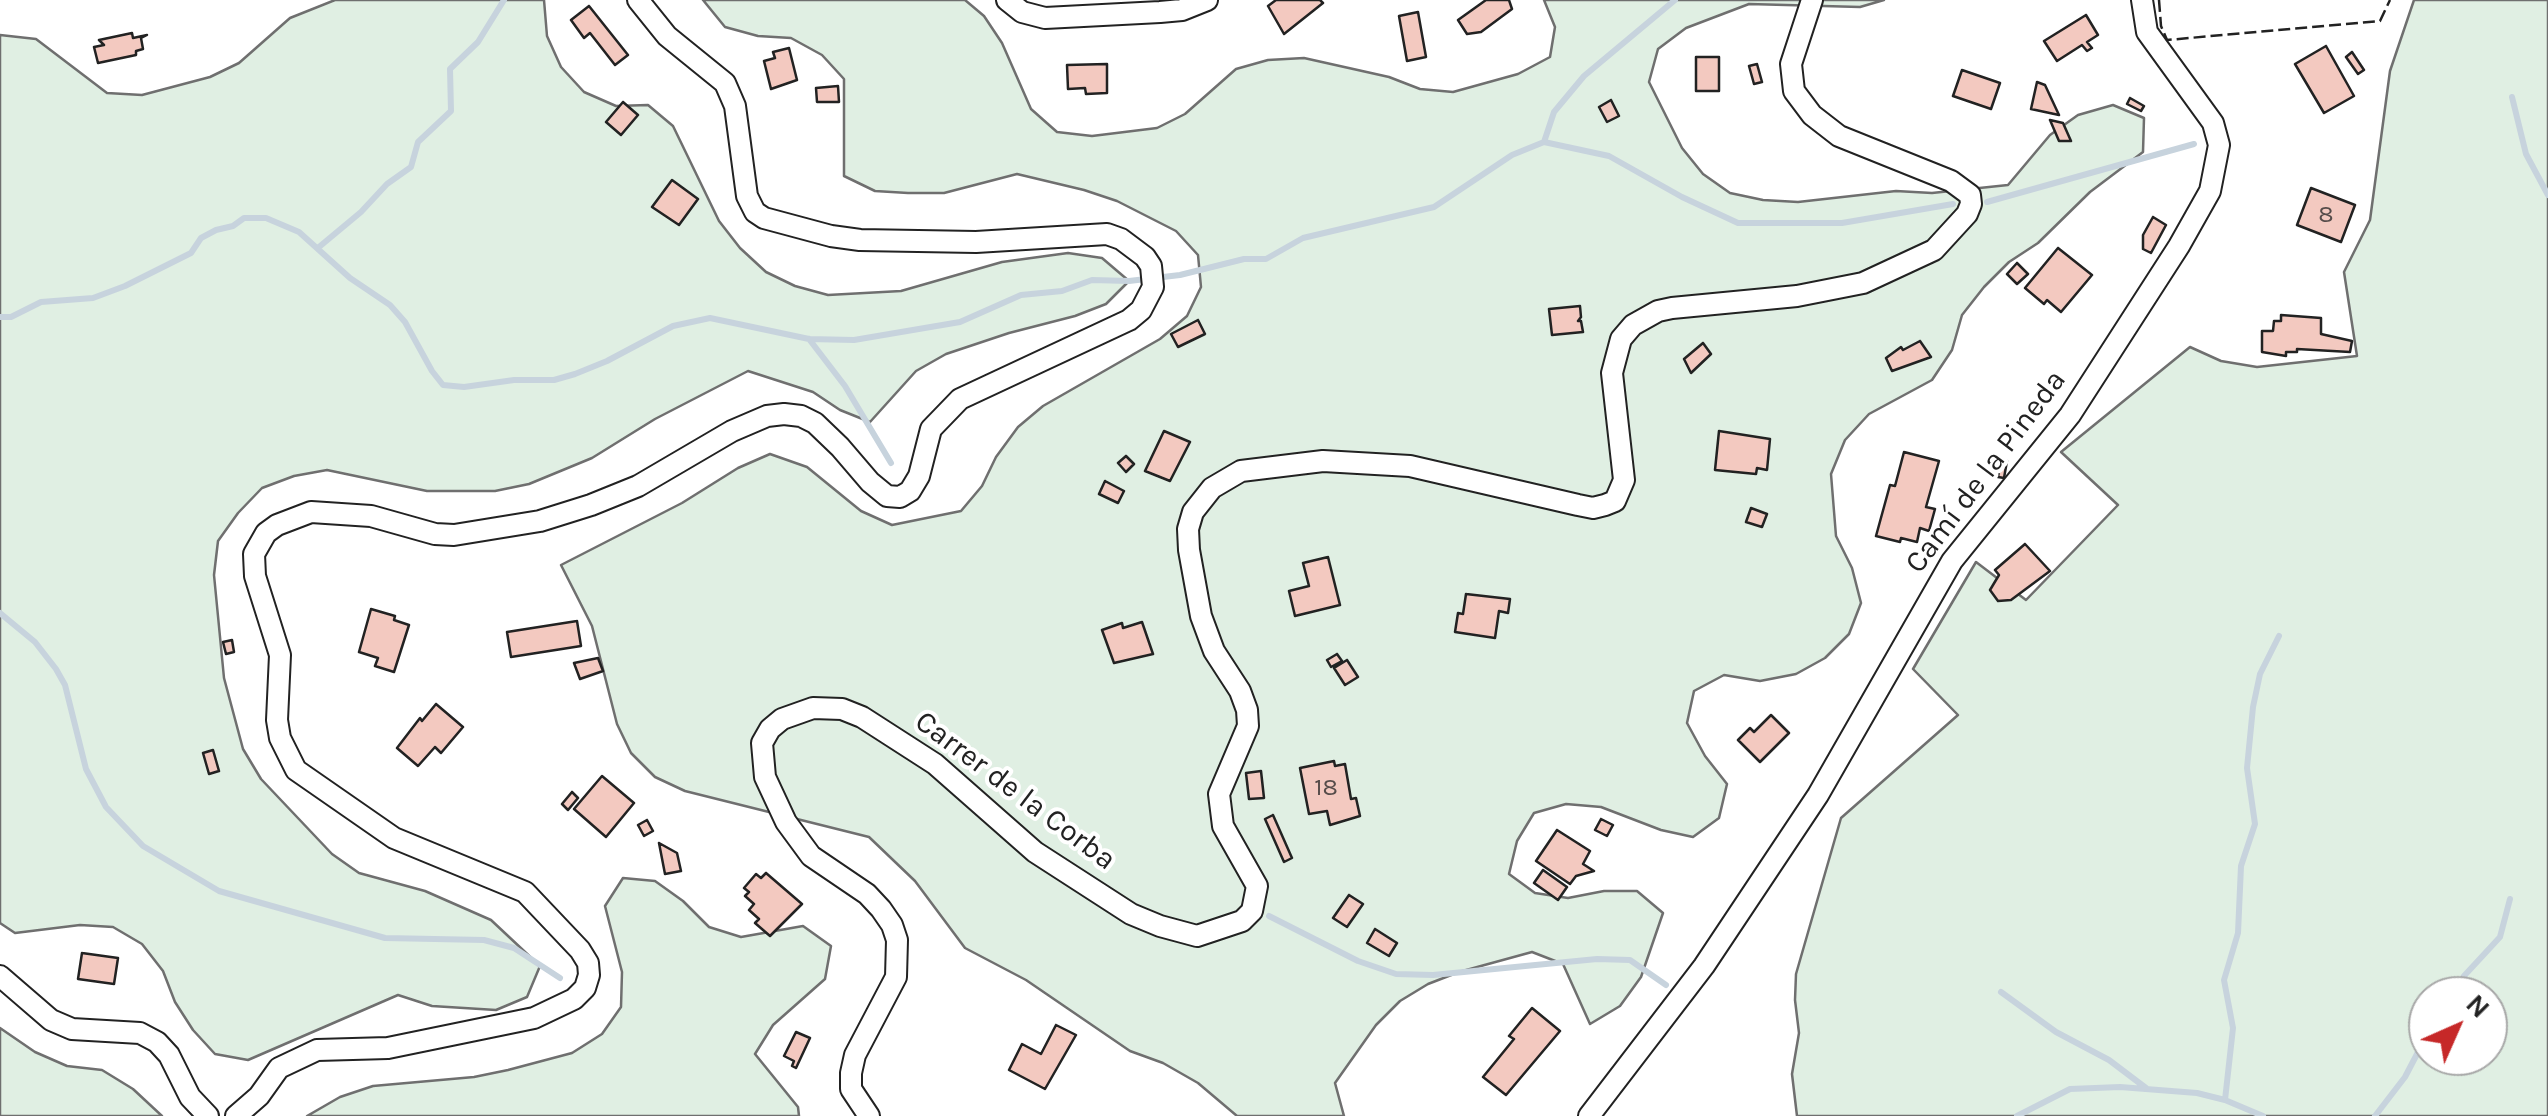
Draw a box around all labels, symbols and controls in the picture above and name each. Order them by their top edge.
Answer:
house number: 8 [2318,200,2334,230]
street label: Camí de la Pineda [1898,363,2074,581]
street label: Carrer de la Corba [907,704,1123,878]
house number: 18 [1314,773,1338,803]
north arrow [2408,976,2508,1076]
text: N [2459,987,2497,1025]

